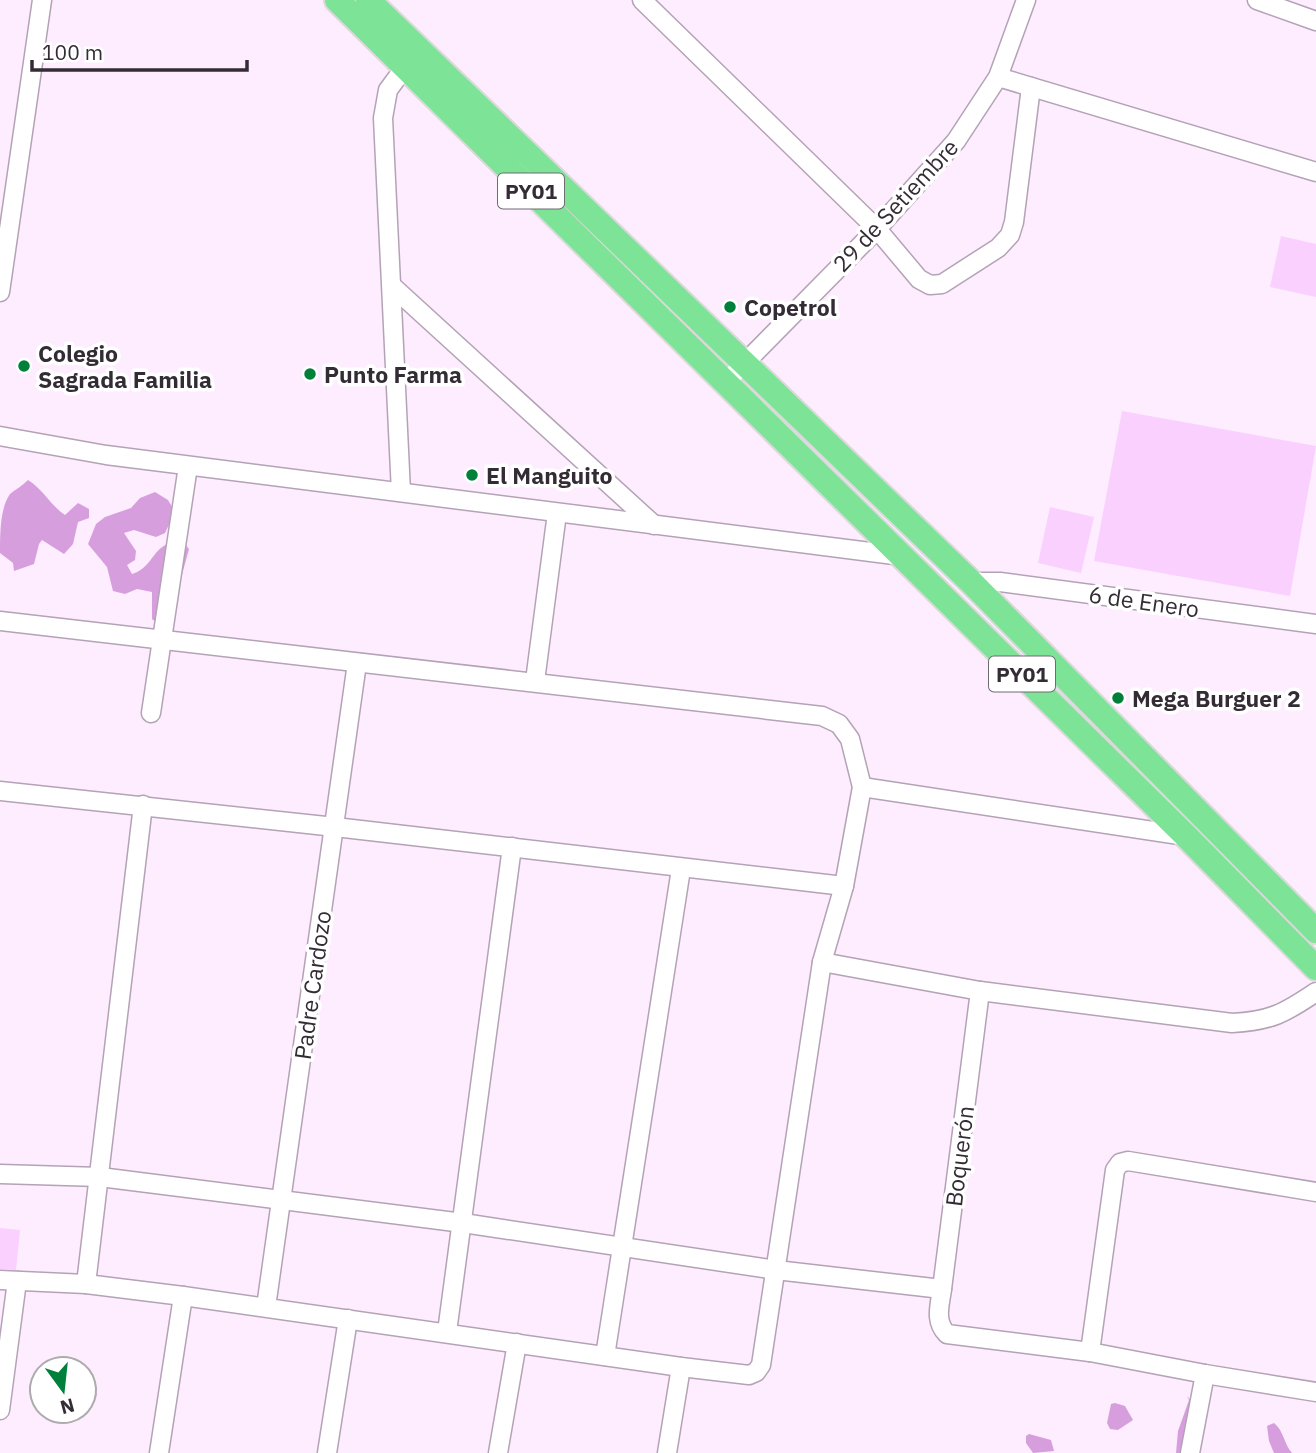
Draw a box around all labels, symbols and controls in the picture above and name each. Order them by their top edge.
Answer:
scale bar [32,28,247,72]
text: 100 m [42,38,103,66]
street label: 29 de Setiembre [826,132,964,278]
road number: PY01 [498,174,564,208]
place label: Copetrol [744,292,837,322]
marker: Copetrol [722,299,738,315]
place label: Colegio Sagrada Familia [38,338,212,394]
marker: Colegio Sagrada Familia [16,358,32,374]
place label: Punto Farma [324,359,462,389]
marker: Punto Farma [302,366,318,382]
place label: El Manguito [486,460,613,490]
marker: El Manguito [464,467,480,483]
street label: 6 de Enero [1087,578,1201,624]
road number: PY01 [989,656,1055,692]
place label: Mega Burguer 2 [1132,683,1301,713]
marker: Mega Burguer 2 [1110,690,1126,706]
street label: Padre Cardozo [287,909,337,1061]
street label: Boquerón [938,1104,980,1208]
north arrow [28,1355,98,1425]
text: N [58,1393,77,1420]

